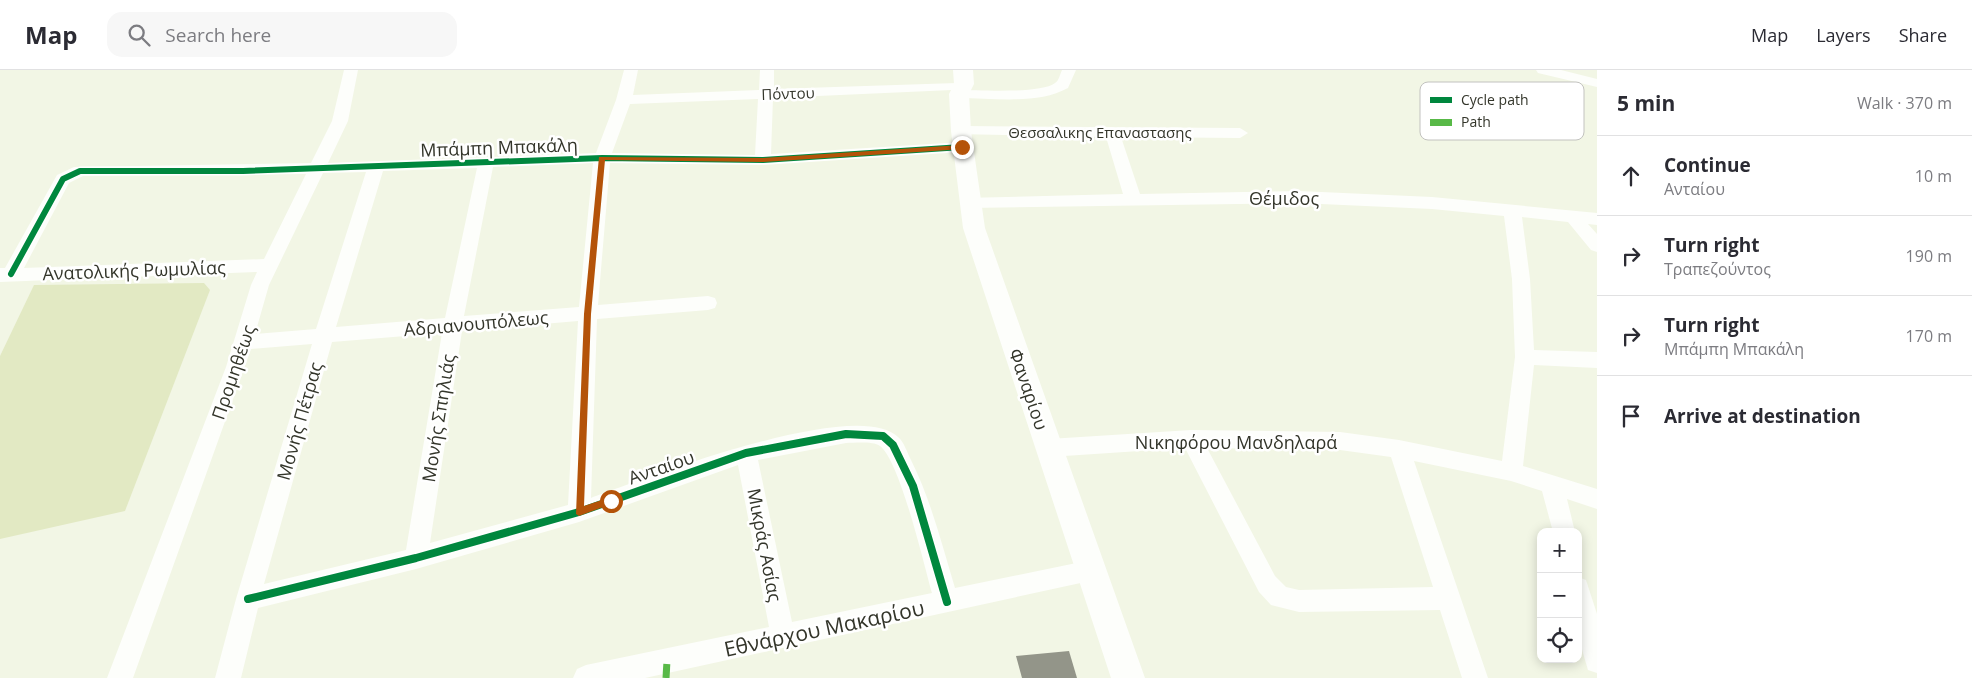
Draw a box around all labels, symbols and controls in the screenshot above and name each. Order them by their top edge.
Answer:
search box [107,12,457,57]
text: Map [25,18,77,51]
icon: search [125,21,153,49]
text: Search here [165,22,271,48]
text: Map [1751,23,1788,47]
text: Layers [1816,23,1871,47]
text: Share [1899,23,1947,47]
street label: Πόντου [761,82,815,104]
legend [1420,82,1584,140]
text: 5 min [1617,89,1675,117]
text: Cycle path [1461,90,1529,109]
text: Walk · 370 m [1857,92,1952,114]
text: Path [1461,112,1491,131]
street label: Θεσσαλικης Επαναστασης [1008,122,1192,142]
street label: Μπάμπη Μπακάλη [420,132,578,162]
route end [951,136,974,159]
text: Continue [1664,152,1751,178]
icon: ahead [1617,162,1645,190]
text: 10 m [1915,165,1952,187]
text: Ανταίου [1664,178,1725,200]
street label: Θέμιδος [1249,186,1319,210]
text: Turn right [1664,232,1759,258]
icon: right [1617,242,1645,270]
text: 190 m [1906,245,1952,267]
street label: Ανατολικής Ρωμυλίας [42,255,226,285]
text: Τραπεζούντος [1664,258,1771,280]
street label: Αδριανουπόλεως [403,305,550,341]
text: Turn right [1664,312,1759,338]
street label: Προμηθέως [206,321,261,423]
icon: right [1617,322,1645,350]
text: 170 m [1906,325,1952,347]
text: Μπάμπη Μπακάλη [1664,338,1804,360]
street label: Φαναρίου [1004,345,1054,433]
street label: Μονής Σπηλιάς [416,352,460,484]
street label: Μονής Πέτρας [271,359,327,483]
icon: arrive [1617,402,1645,430]
text: Arrive at destination [1664,403,1861,429]
street label: Νικηφόρου Μανδηλαρά [1135,430,1337,454]
street label: Ανταίου [625,444,697,490]
street label: Μικράς Ασίας [742,486,788,604]
route start [600,490,623,513]
map controls [1537,528,1582,663]
button: + [1537,528,1582,573]
button: − [1537,573,1582,618]
street label: Εθνάρχου Μακαρίου [721,593,927,663]
button: locate [1537,618,1582,663]

